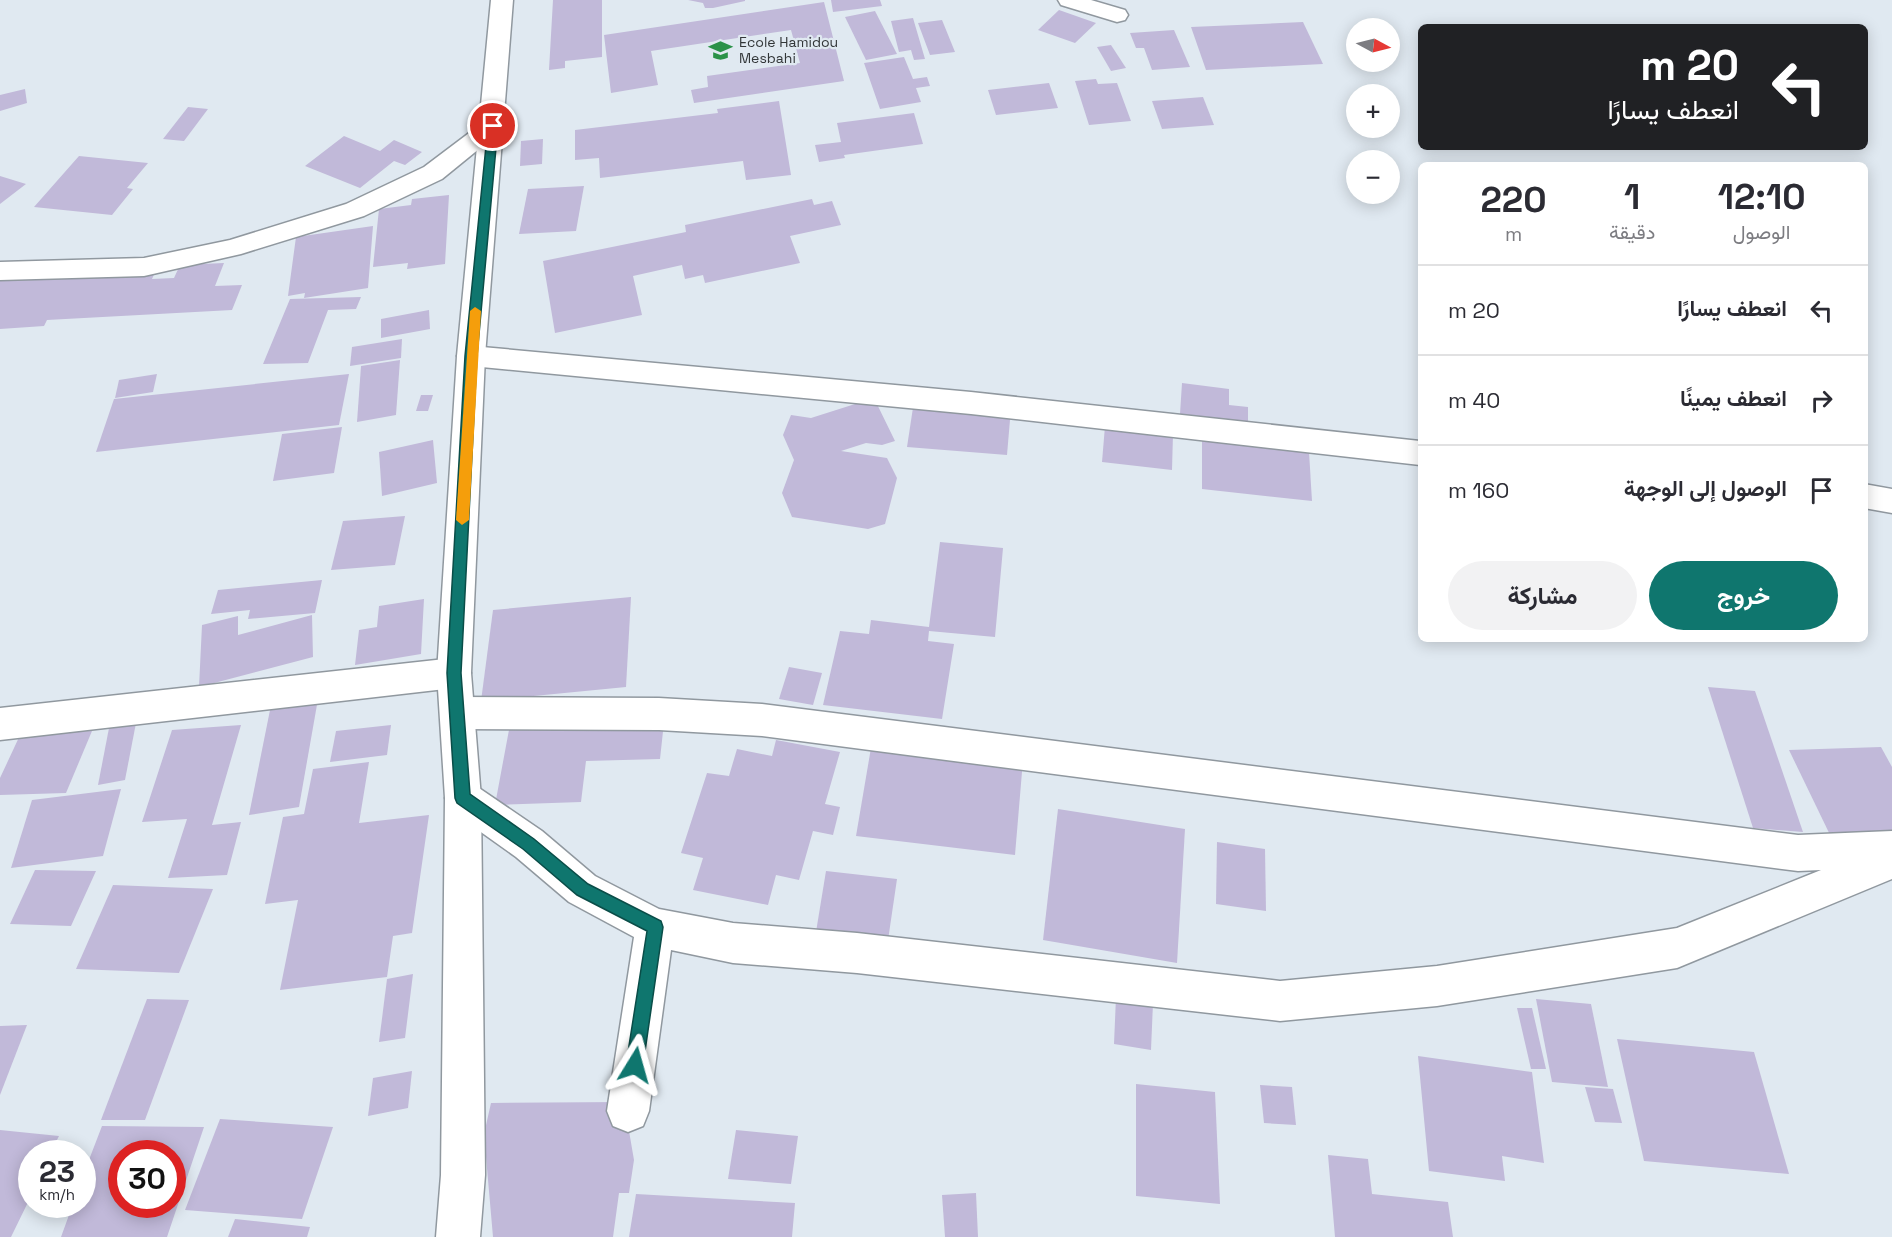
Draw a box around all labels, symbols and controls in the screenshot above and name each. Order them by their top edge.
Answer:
north arrow [1346,18,1400,72]
map controls [1346,18,1400,204]
place label: Ecole Hamidou Mesbahi [739,33,838,67]
school or university icon: Ecole Hamidou Mesbahi [708,37,734,63]
text: 20 m [1640,39,1739,92]
icon: left [1760,48,1838,126]
button: + [1346,84,1400,138]
text: انعطف يسارًا [1607,92,1739,127]
pin [467,100,518,151]
icon: arrive [476,109,509,142]
button: − [1346,150,1400,204]
text: 1 [1624,174,1640,220]
text: 12:10 [1718,174,1806,220]
text: 220 [1480,177,1547,223]
text: دقيقة [1609,219,1655,245]
text: الوصول [1733,219,1790,245]
text: m [1505,221,1522,247]
text: انعطف يسارًا [1677,294,1787,322]
icon: left [1805,294,1838,327]
text: 20 m [1448,296,1500,324]
text: انعطف يمينًا [1680,384,1787,412]
icon: right [1805,384,1838,417]
text: 40 m [1448,386,1500,414]
text: الوصول إلى الوجهة [1624,474,1787,502]
icon: arrive [1805,474,1838,507]
text: 160 m [1448,476,1509,504]
button: مشاركة [1448,561,1637,630]
button: خروج [1649,561,1838,630]
position arrow [603,1033,667,1097]
speed limit sign: 30 [108,1140,186,1218]
text: 23 [39,1152,75,1191]
text: km/h [39,1185,75,1204]

